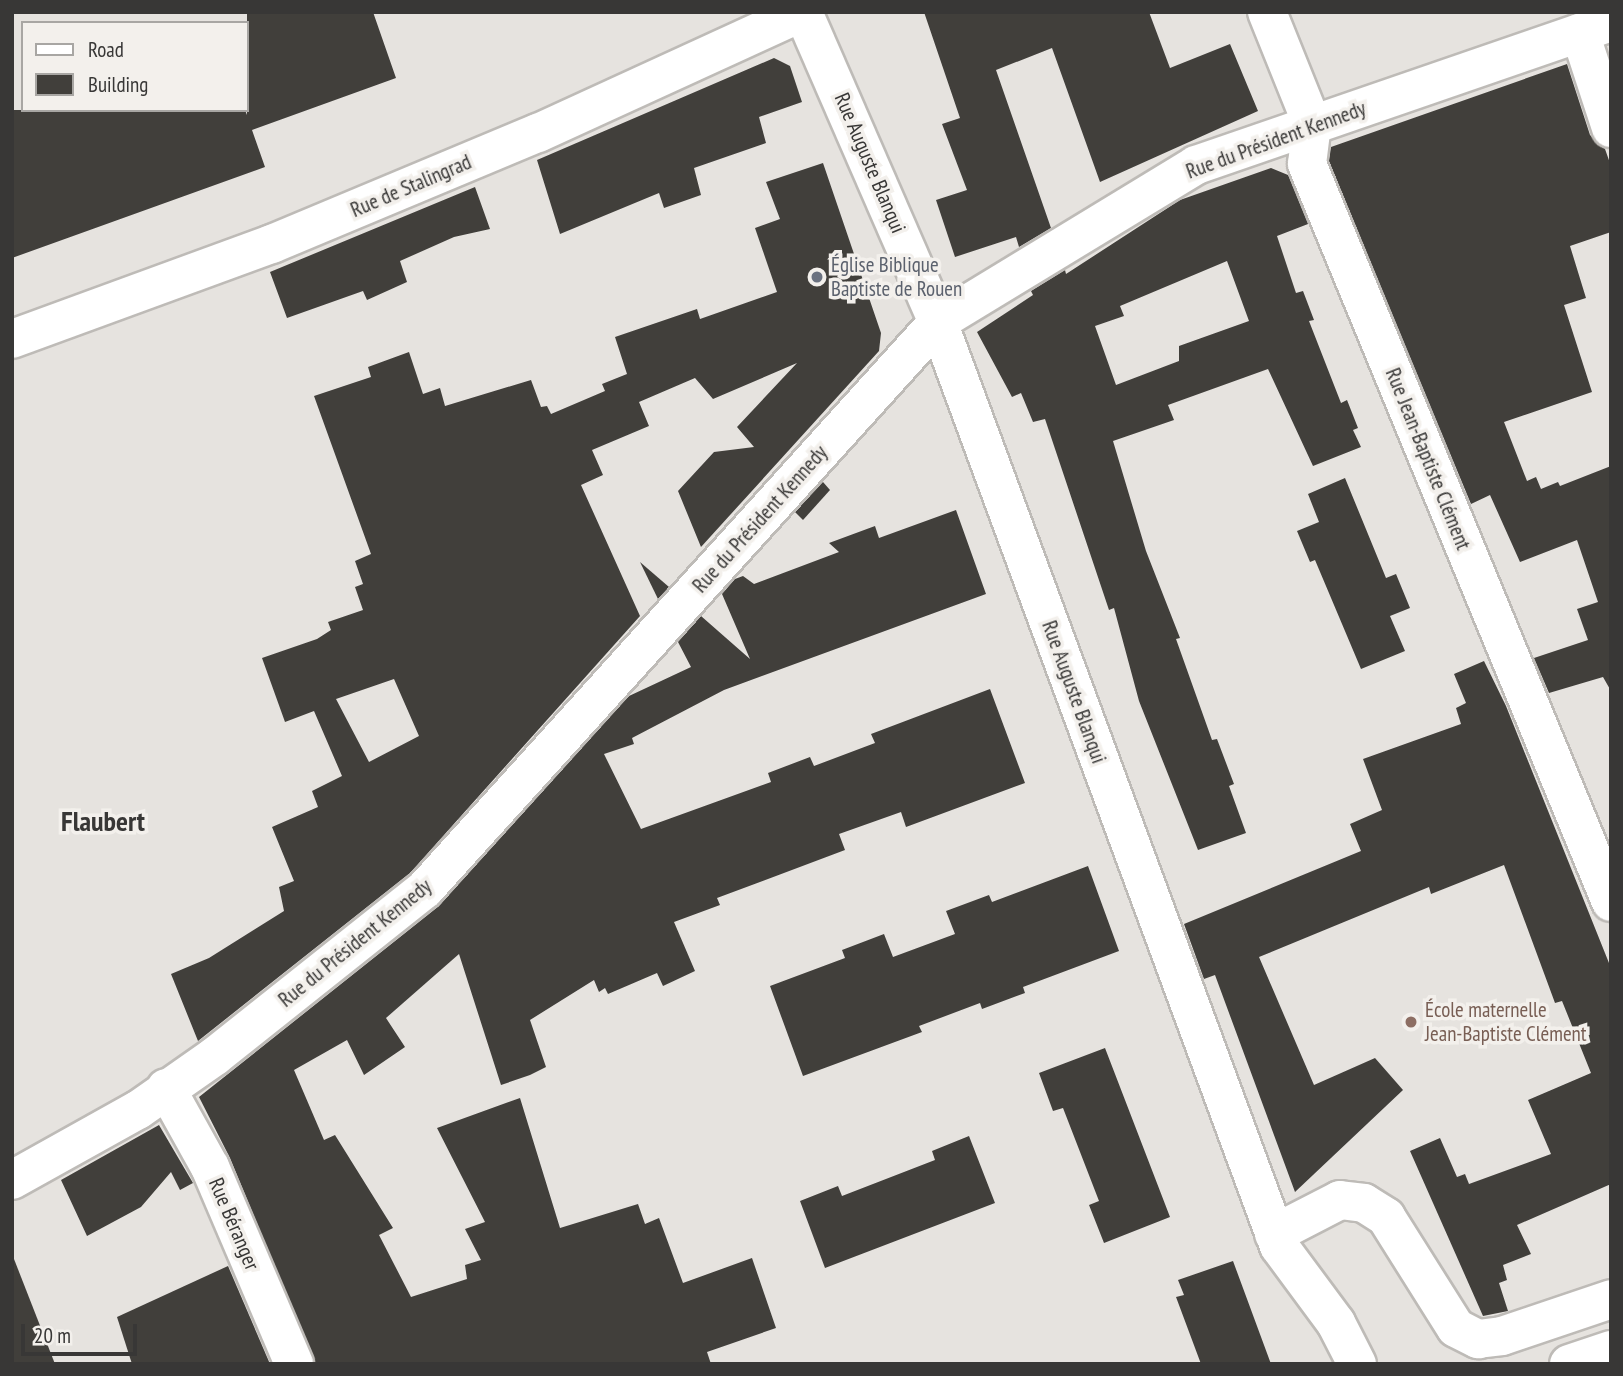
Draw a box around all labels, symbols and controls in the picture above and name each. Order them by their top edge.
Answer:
legend [21,21,248,112]
text: Road [88,36,124,63]
text: Building [88,71,148,98]
street label: Rue Auguste Blanqui [829,89,911,237]
street label: Rue du Président Kennedy [1183,96,1369,184]
street label: Rue de Stalingrad [347,149,475,223]
place label: Église Biblique Baptiste de Rouen [831,252,962,302]
marker: Église Biblique Baptiste de Rouen [809,269,825,285]
street label: Rue Jean-Baptiste Clément [1380,364,1476,554]
street label: Rue du Président Kennedy [687,440,833,598]
street label: Rue Auguste Blanqui [1036,617,1112,767]
district label: Flaubert [61,804,145,838]
street label: Rue du Président Kennedy [273,874,437,1012]
place label: École maternelle Jean-Baptiste Clément [1425,997,1587,1047]
marker: École maternelle Jean-Baptiste Clément [1403,1014,1419,1030]
street label: Rue Béranger [203,1174,265,1274]
scale bar [24,1310,140,1354]
text: 20 m [34,1322,71,1349]

